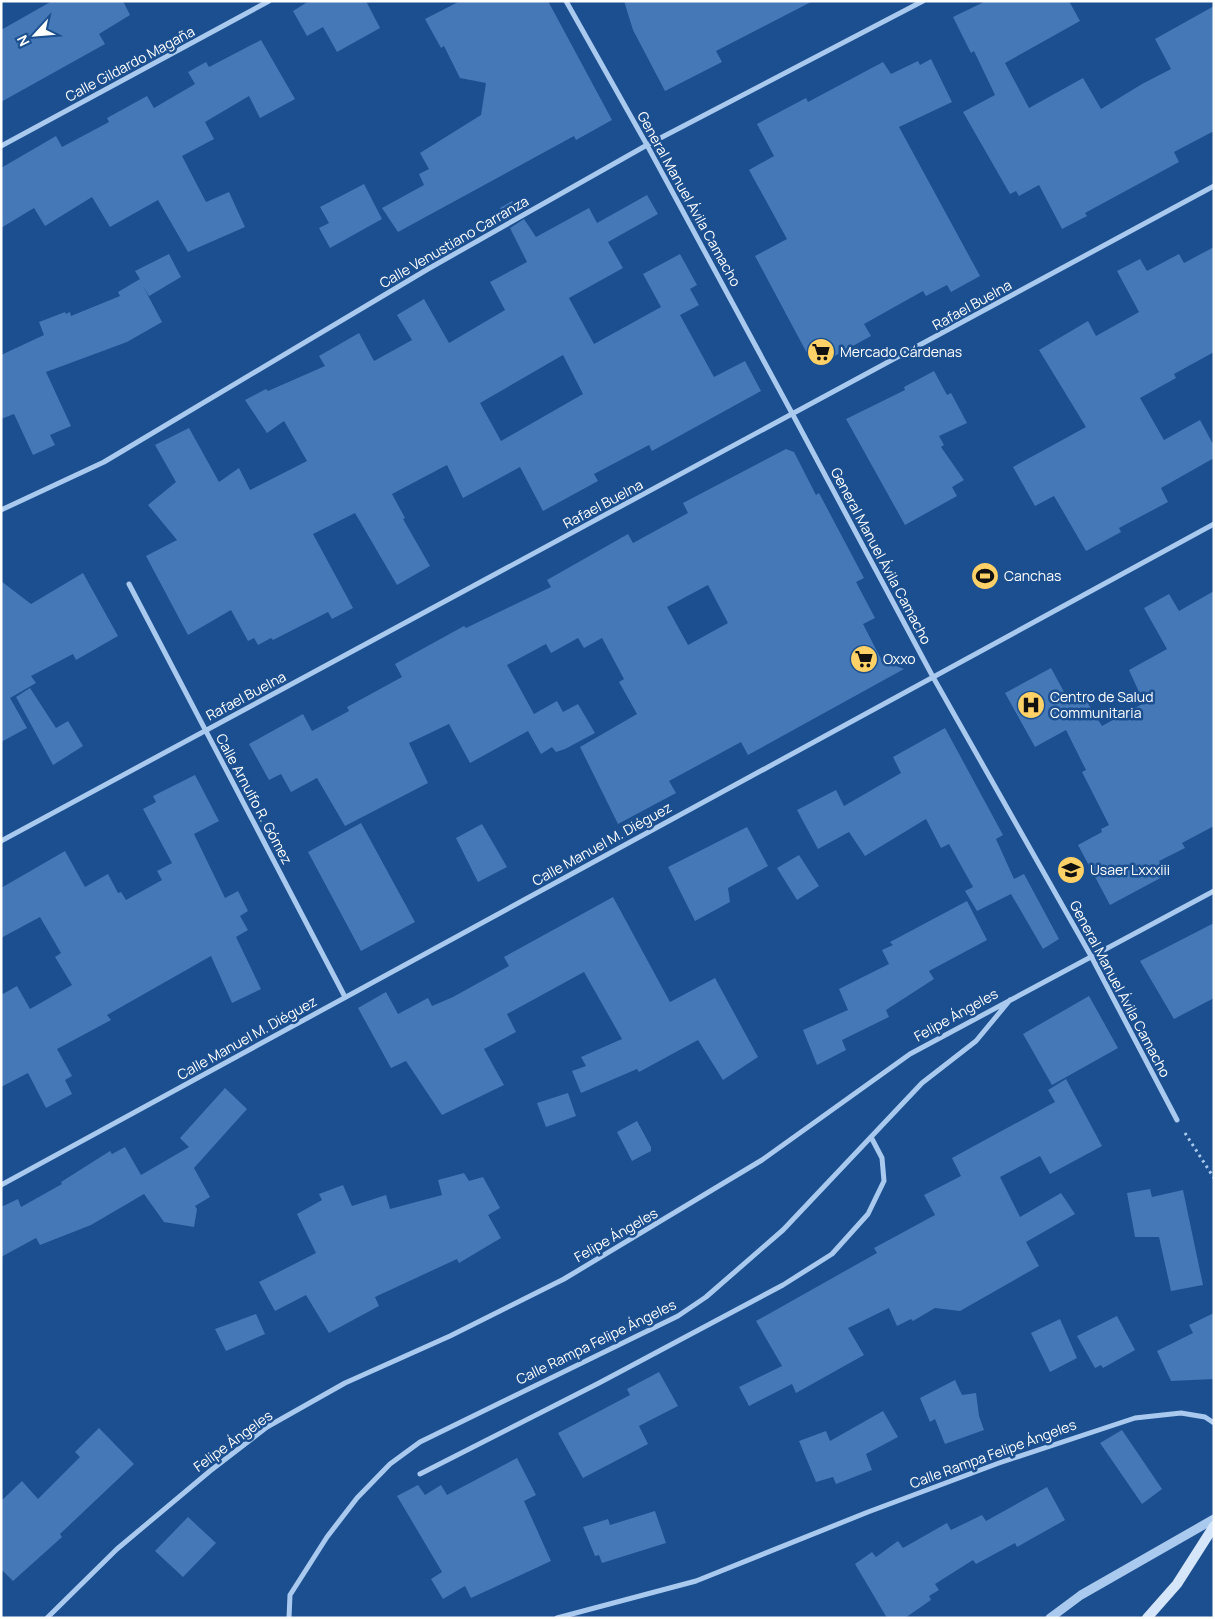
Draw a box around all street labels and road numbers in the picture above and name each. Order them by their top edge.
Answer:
street label: Calle Gildardo Magaña [62,21,198,106]
street label: General Manuel Ávila Camacho [633,108,746,290]
street label: Calle Venustiano Carranza [376,191,532,292]
street label: Rafael Buelna [929,275,1015,334]
street label: General Manuel Ávila Camacho [827,464,936,647]
street label: Rafael Buelna [560,475,646,533]
street label: Rafael Buelna [203,667,289,725]
street label: Calle Arnulfo R. Gómez [212,730,297,868]
street label: Calle Manuel M. Diéguez [529,797,675,890]
street label: General Manuel Ávila Camacho [1066,897,1175,1080]
street label: Felipe Ángeles [910,984,1001,1045]
street label: Calle Manuel M. Diéguez [174,991,320,1084]
street label: Felipe Ángeles [571,1203,661,1266]
street label: Calle Rampa Felipe Ángeles [513,1294,679,1389]
street label: Felipe Ángeles [189,1405,276,1476]
street label: Calle Rampa Felipe Ángeles [907,1415,1079,1493]

